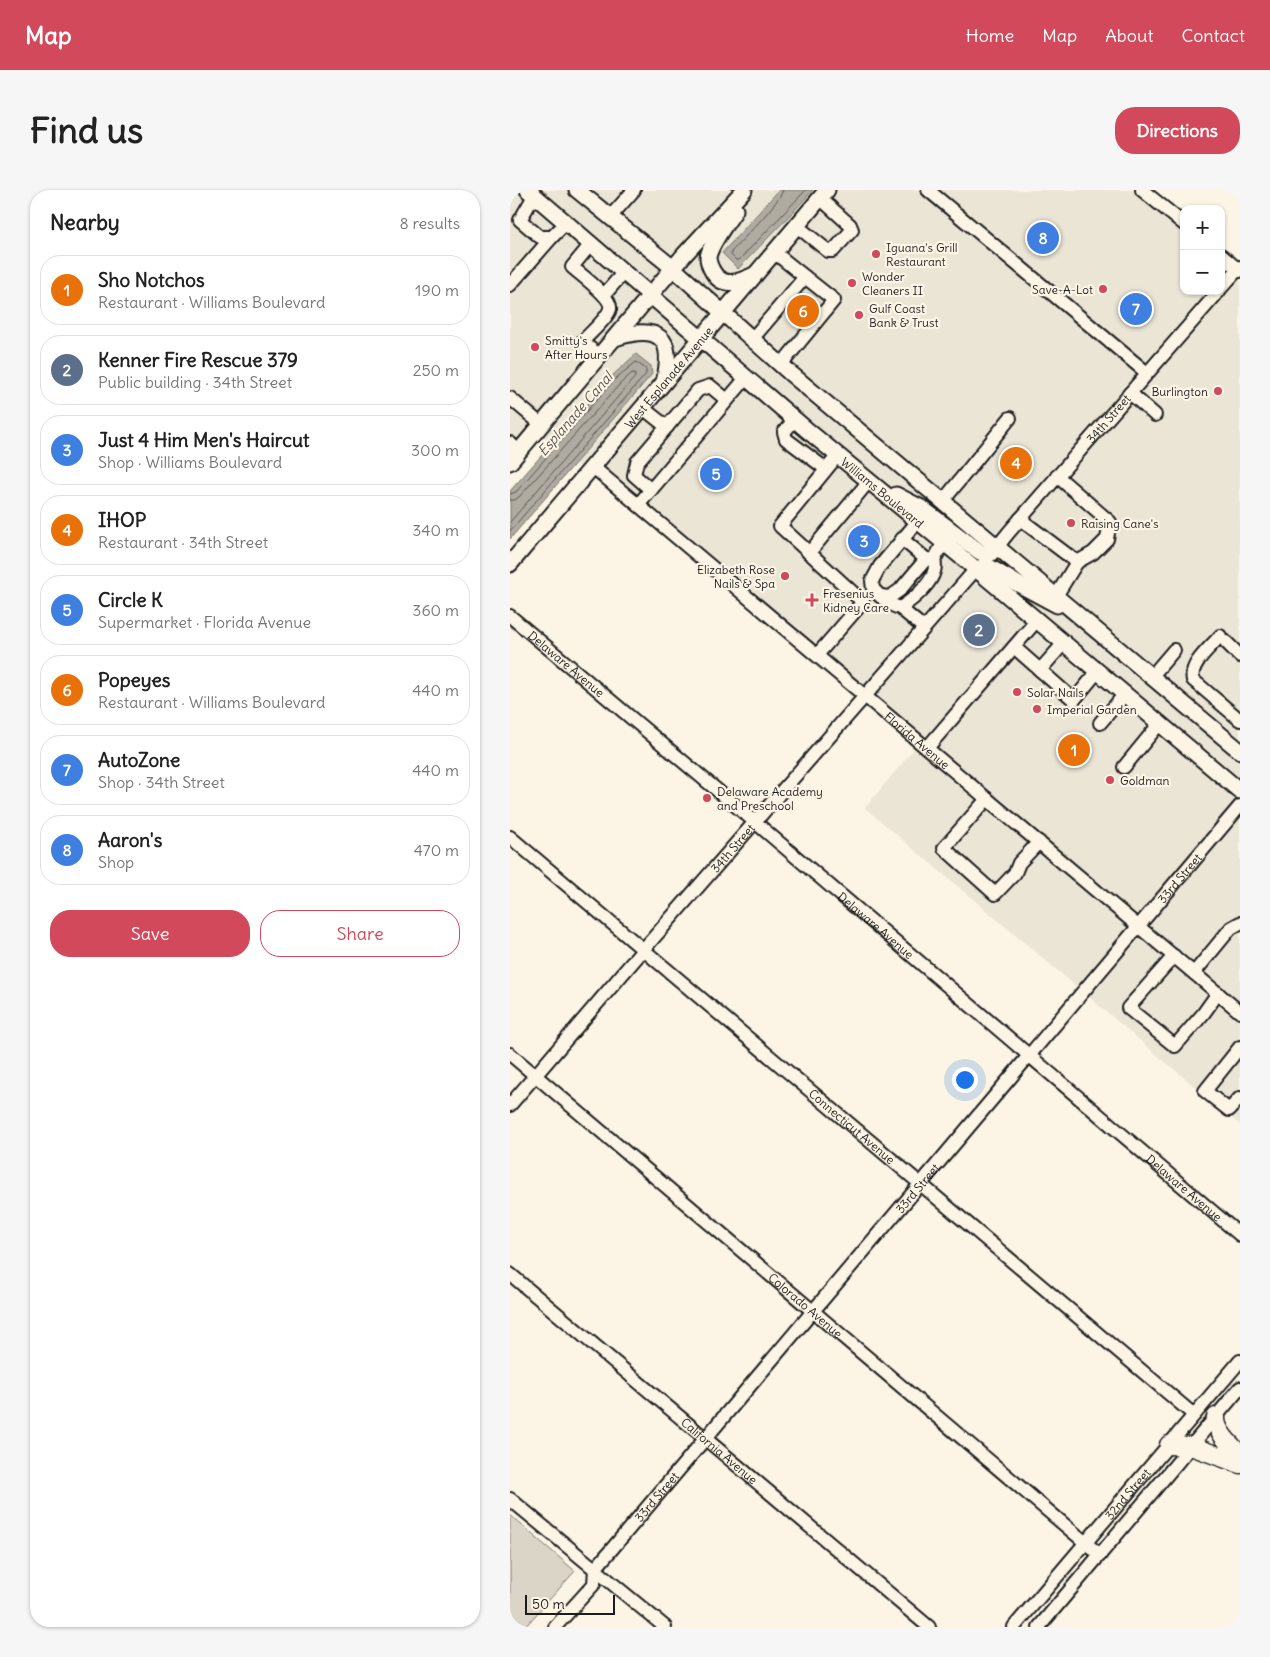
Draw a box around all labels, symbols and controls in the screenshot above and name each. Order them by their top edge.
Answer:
text: Map [25,20,72,50]
text: Home [966,24,1014,47]
text: Map [1042,24,1077,47]
text: About [1105,24,1153,47]
text: Contact [1181,24,1245,47]
button: Directions [1115,107,1240,154]
text: Find us [30,108,143,152]
map controls [1180,205,1225,295]
button: + [1180,205,1225,250]
text: Nearby [50,209,120,236]
text: 8 results [399,213,460,233]
pin: 8 [1027,219,1059,257]
place label: Iguana's Grill Restaurant [886,240,958,269]
marker: Iguana's Grill Restaurant [870,248,882,260]
button: − [1180,250,1225,295]
text: Sho Notchos [98,268,205,292]
place label: Wonder Cleaners II [862,269,923,298]
marker: Wonder Cleaners II [846,277,858,289]
text: 1 [64,280,70,300]
text: 190 m [415,280,459,300]
place label: Save-A-Lot [1032,282,1093,297]
marker: Save-A-Lot [1097,283,1109,295]
pin: 7 [1120,290,1152,328]
text: Restaurant · Williams Boulevard [98,292,325,312]
pin: 6 [787,292,819,330]
place label: Gulf Coast Bank & Trust [869,301,939,330]
marker: Gulf Coast Bank & Trust [853,309,865,321]
street label: West Esplanade Avenue [621,323,716,431]
place label: Smitty's After Hours [545,333,607,362]
marker: Smitty's After Hours [529,341,541,353]
text: Kenner Fire Rescue 379 [98,348,298,372]
text: 2 [63,360,71,380]
text: 250 m [413,360,459,380]
water label: Esplanade Canal [534,367,617,460]
text: Public building · 34th Street [98,372,292,392]
place label: Burlington [1151,384,1208,399]
marker: Burlington [1212,385,1224,397]
street label: 34th Street [1083,391,1133,446]
text: Just 4 Him Men's Haircut [98,428,309,452]
text: 3 [62,440,72,460]
text: 300 m [411,440,459,460]
pin: 4 [1000,444,1032,482]
text: Shop · Williams Boulevard [98,452,282,472]
street label: Williams Boulevard [838,454,927,531]
pin: 5 [700,455,732,493]
text: IHOP [98,508,146,532]
place label: Raising Cane's [1081,516,1159,531]
marker: Raising Cane's [1065,517,1077,529]
text: 4 [62,520,72,540]
text: 340 m [412,520,459,540]
pin: 3 [848,522,880,560]
text: Restaurant · 34th Street [98,532,268,552]
place label: Elizabeth Rose Nails & Spa [697,562,775,591]
marker: Elizabeth Rose Nails & Spa [779,570,791,582]
place label: Fresenius Kidney Care [823,586,889,615]
text: Circle K [98,588,163,612]
marker: Fresenius Kidney Care [805,593,819,607]
text: 5 [62,600,72,620]
text: 360 m [412,600,459,620]
pin: 2 [963,611,995,649]
text: Supermarket · Florida Avenue [98,612,311,632]
street label: Delaware Avenue [525,627,608,700]
text: Popeyes [98,668,170,692]
text: 6 [62,680,72,700]
text: 440 m [412,680,459,700]
place label: Solar Nails [1027,685,1084,700]
marker: Solar Nails [1011,686,1023,698]
text: Restaurant · Williams Boulevard [98,692,325,712]
place label: Imperial Garden [1047,702,1137,717]
marker: Imperial Garden [1031,703,1043,715]
street label: Florida Avenue [882,708,953,772]
pin: 1 [1058,731,1090,769]
text: AutoZone [98,748,180,772]
text: 7 [63,760,71,780]
text: 440 m [412,760,459,780]
text: Shop · 34th Street [98,772,225,792]
place label: Goldman [1120,773,1170,788]
marker: Goldman [1104,774,1116,786]
place label: Delaware Academy and Preschool [717,784,823,813]
marker: Delaware Academy and Preschool [701,792,713,804]
street label: 34th Street [707,820,758,875]
text: Aaron's [98,828,162,852]
text: 8 [62,840,72,860]
text: 470 m [414,840,459,860]
street label: 33rd Street [1154,850,1204,906]
text: Shop [98,852,134,872]
street label: Delaware Avenue [835,889,917,962]
button: Save [50,910,250,957]
button: Share [260,910,460,957]
your location [952,1067,978,1093]
street label: Connecticut Avenue [806,1086,898,1167]
street label: Delaware Avenue [1143,1151,1225,1224]
street label: 33rd Street [892,1160,942,1216]
street label: Colorado Avenue [766,1269,846,1341]
street label: California Avenue [678,1414,761,1487]
street label: 32nd Street [1101,1465,1153,1522]
street label: 33rd Street [631,1469,681,1524]
scale bar [525,1592,615,1615]
text: 50 m [532,1595,565,1613]

